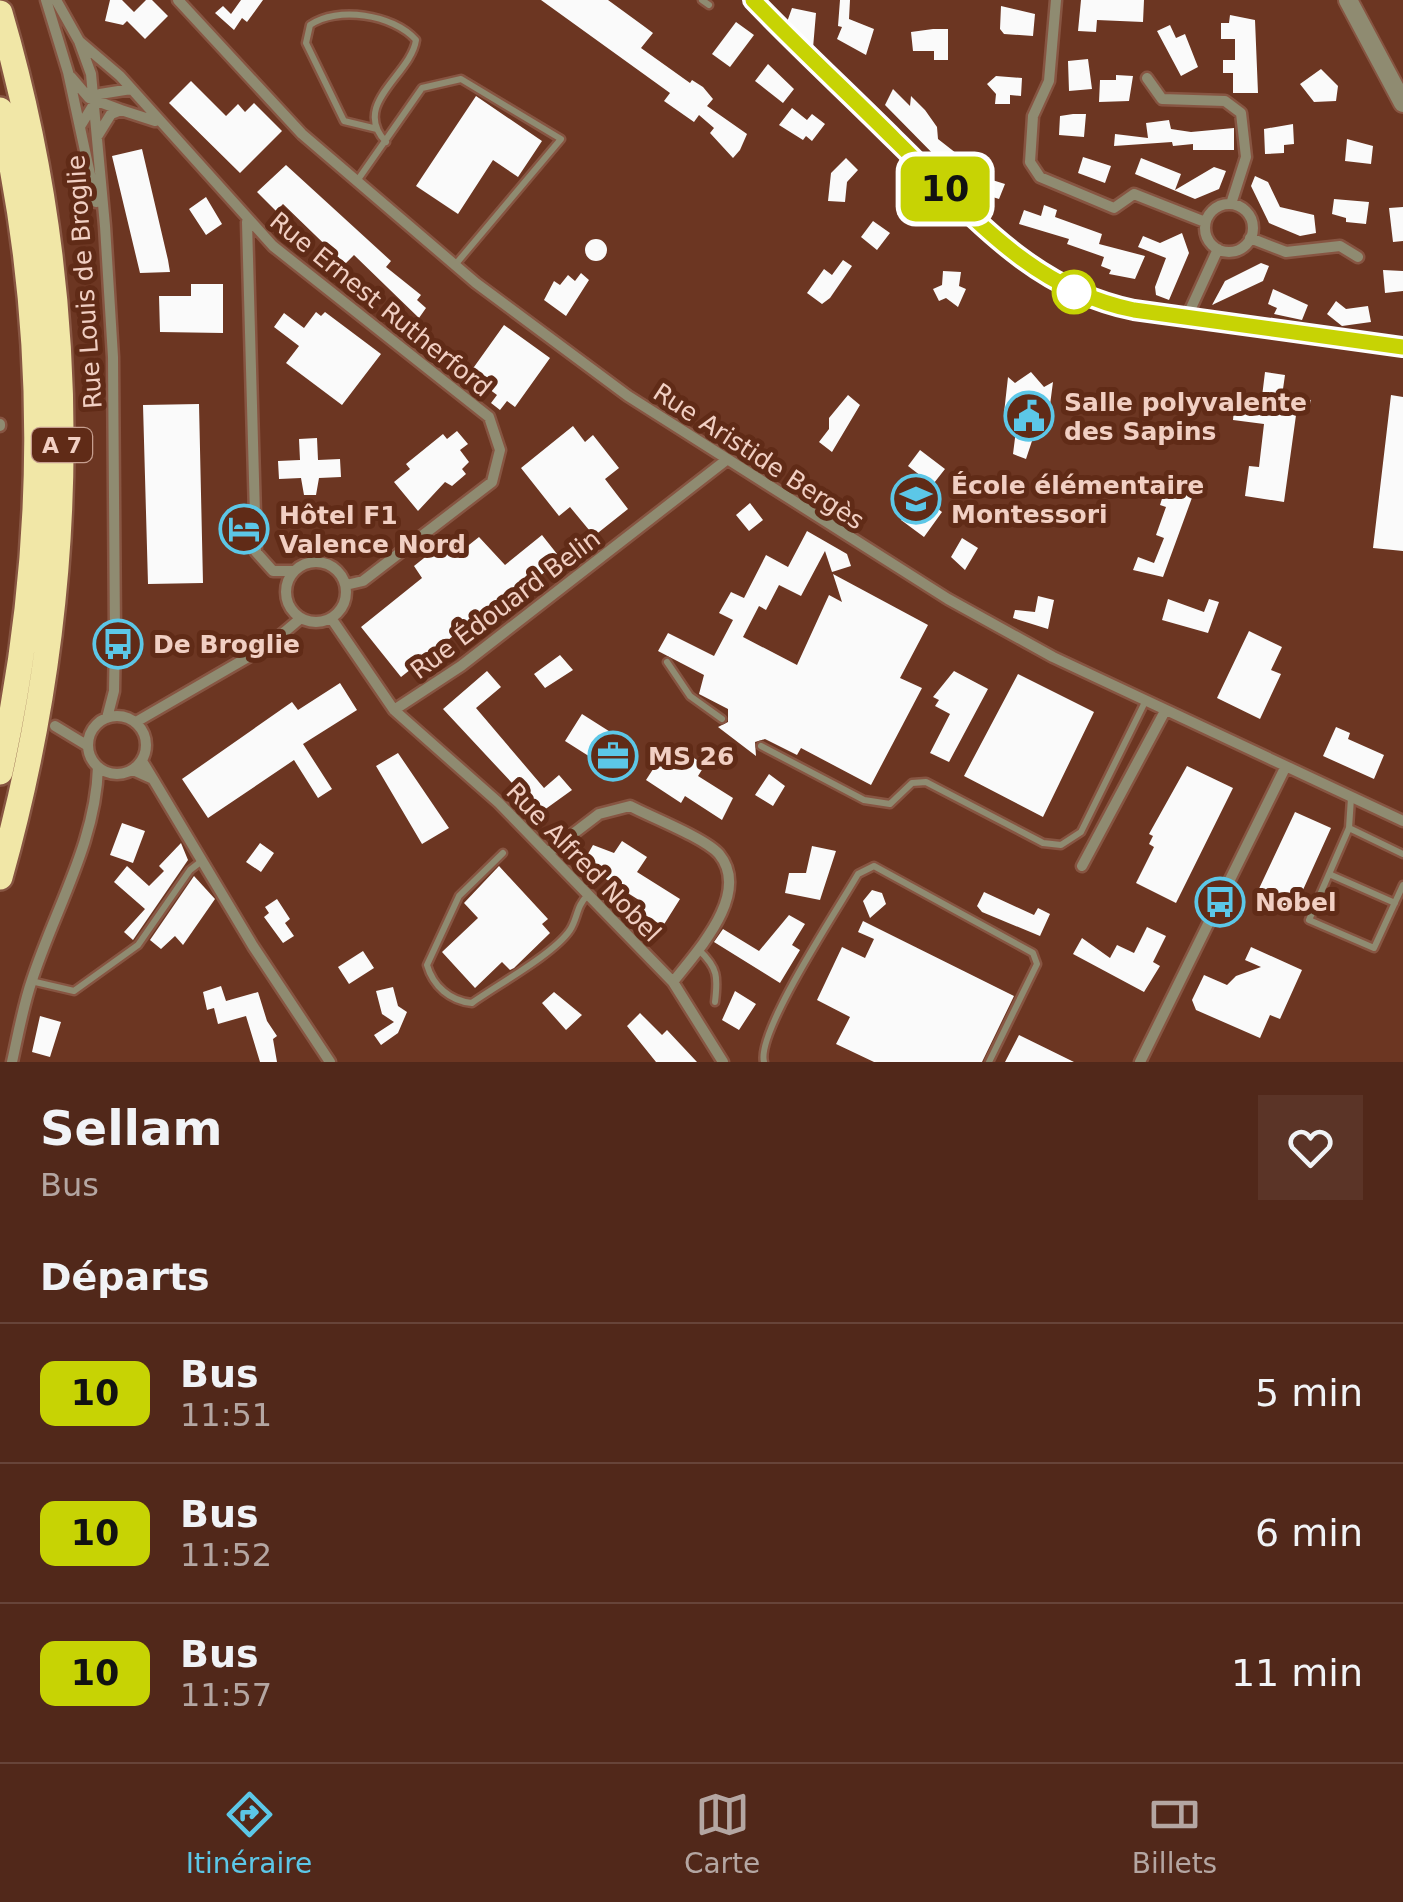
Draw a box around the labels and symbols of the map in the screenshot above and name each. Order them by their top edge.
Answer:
street label: Rue Louis de Broglie [61,154,108,410]
line badge: 10 [900,156,990,222]
street label: Rue Ernest Rutherford [264,206,497,403]
unlabelled marker [1053,271,1095,313]
street label: Rue Aristide Bergès [648,377,870,535]
place label: Salle polyvalente des Sapins [1064,388,1307,446]
public building icon: Salle polyvalente des Sapins [1003,390,1055,442]
road number: A 7 [32,428,92,462]
place label: École élémentaire Montessori [951,471,1204,529]
school or university icon: École élémentaire Montessori [890,473,942,525]
place label: Hôtel F1 Valence Nord [279,501,466,559]
hotel icon: Hôtel F1 Valence Nord [218,503,270,555]
street label: Rue Édouard Belin [405,524,606,685]
bus stop icon: De Broglie [92,618,144,670]
place label: De Broglie [153,630,300,659]
office icon: MS 26 [587,730,639,782]
place label: MS 26 [648,742,734,771]
street label: Rue Alfred Nobel [500,777,667,948]
bus stop icon: Nobel [1194,876,1246,928]
place label: Nobel [1255,888,1337,917]

